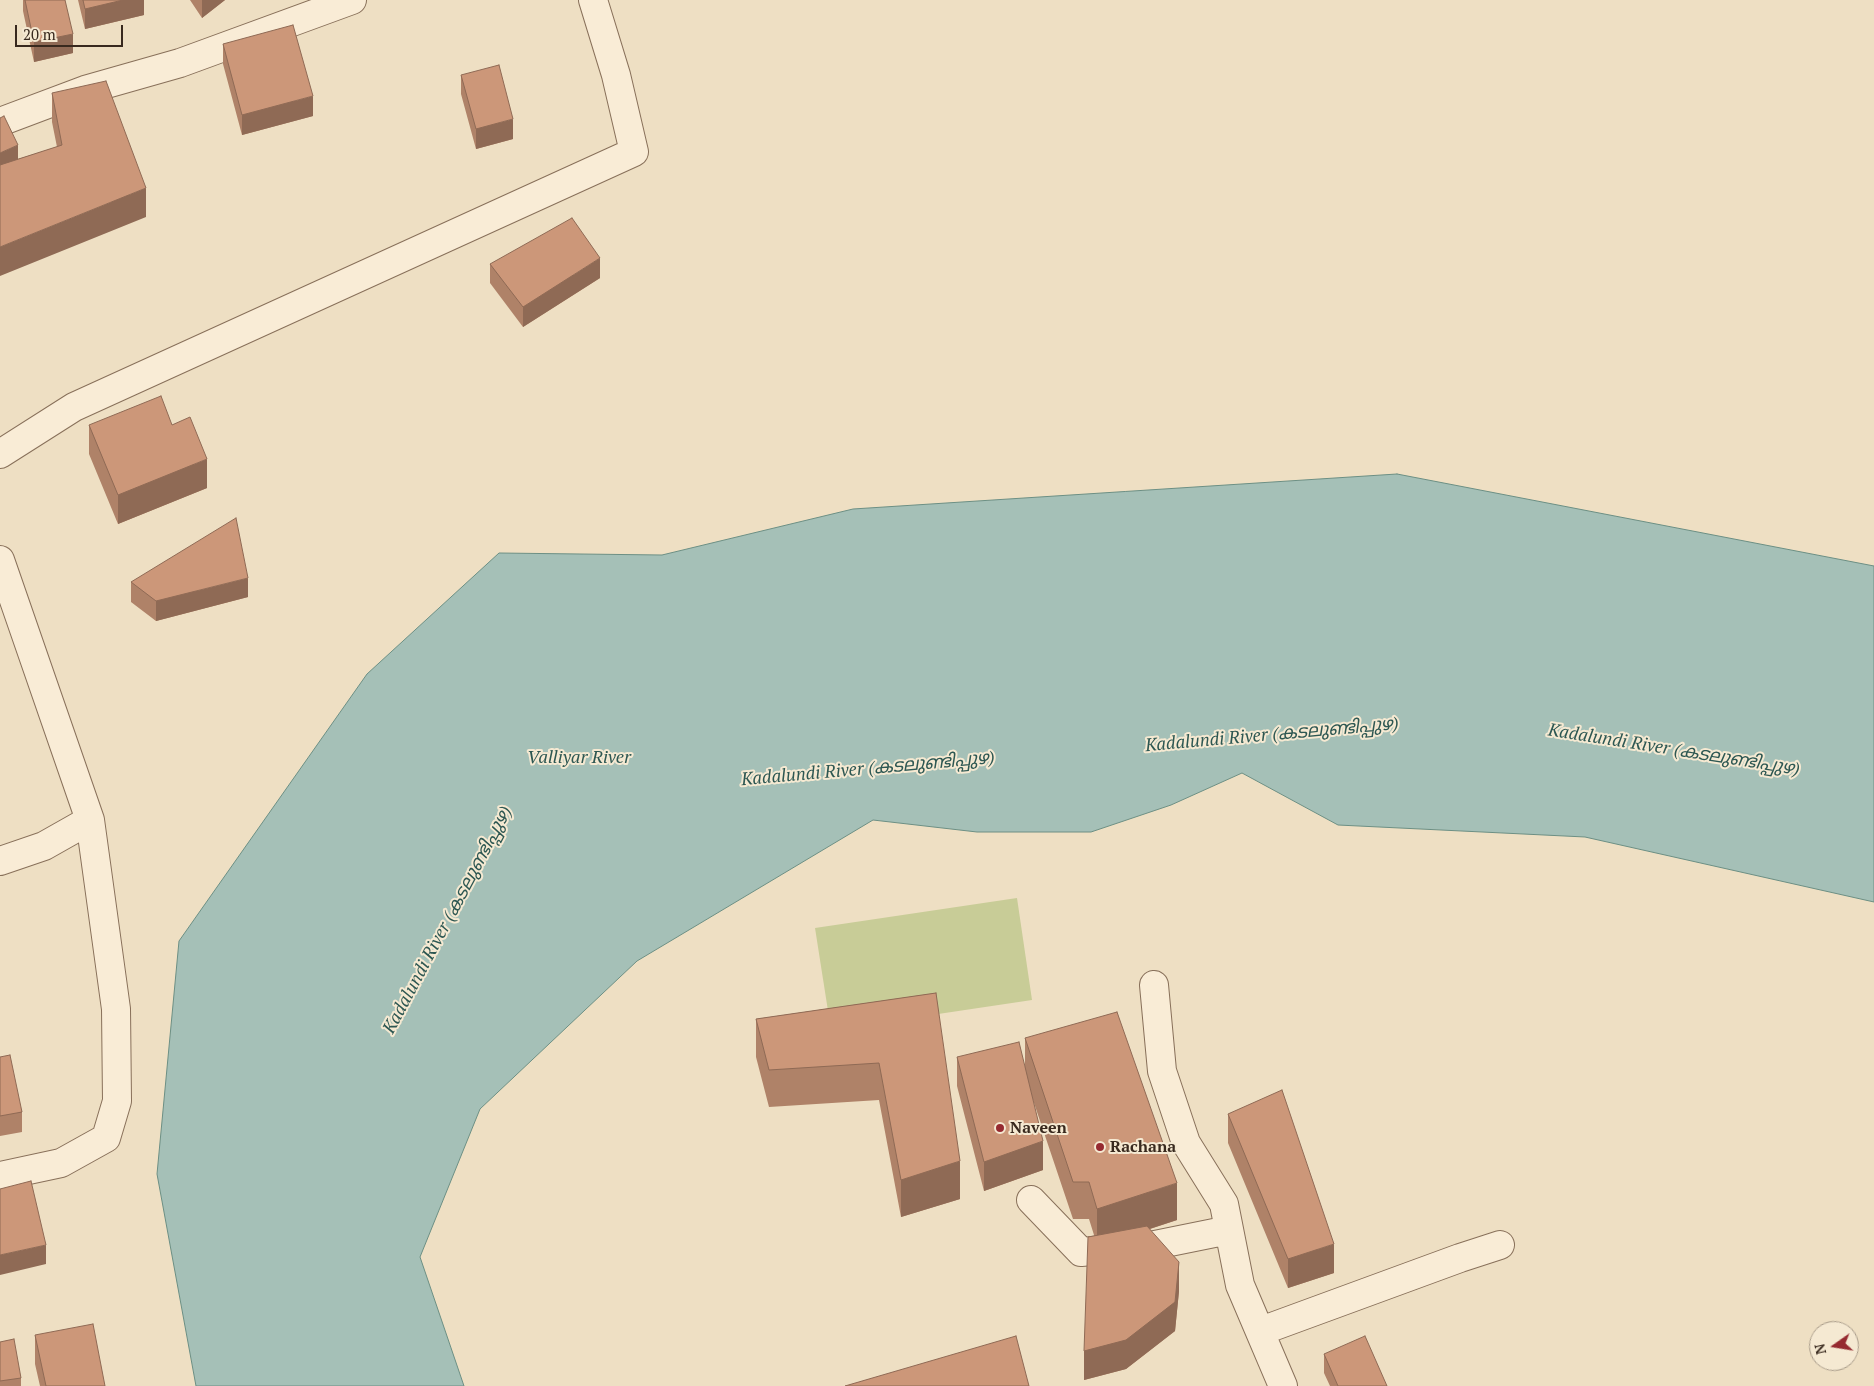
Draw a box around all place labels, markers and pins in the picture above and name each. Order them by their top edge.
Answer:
place label: Naveen [1010,1118,1067,1138]
marker: Naveen [994,1122,1006,1134]
place label: Rachana [1110,1137,1176,1157]
marker: Rachana [1094,1141,1106,1153]

